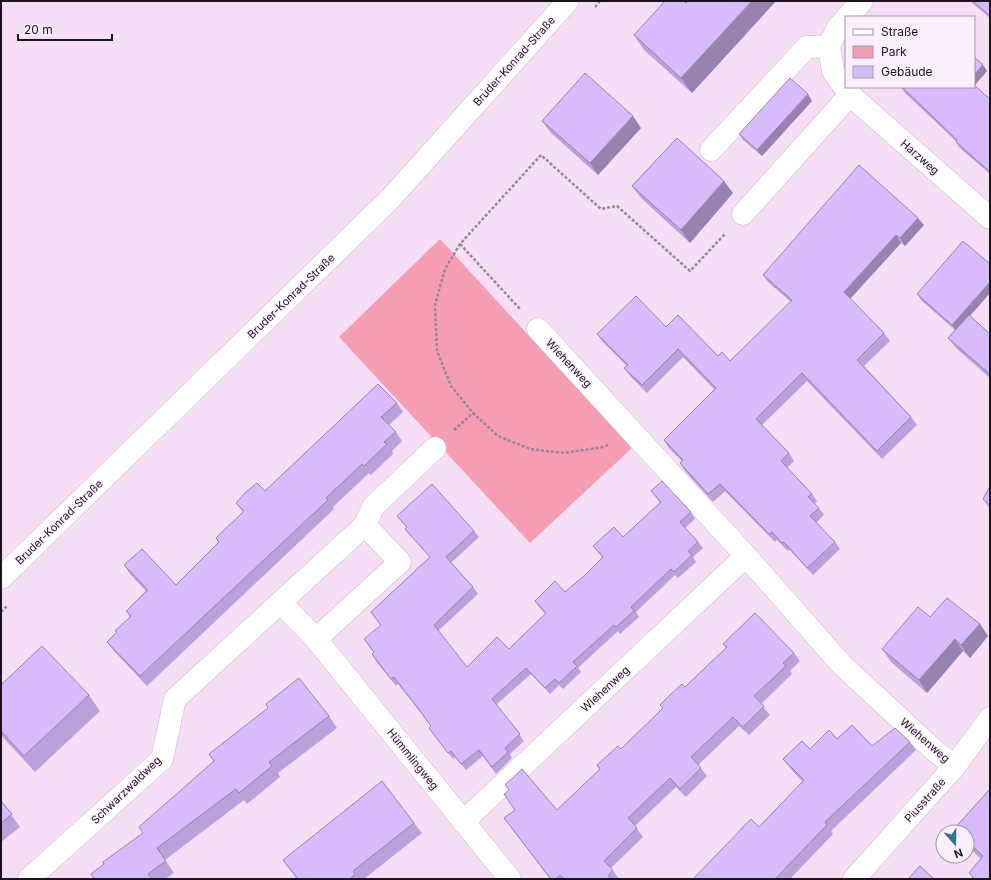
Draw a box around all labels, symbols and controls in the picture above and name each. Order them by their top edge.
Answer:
street label: Bruder-Konrad-Straße [470,13,558,109]
scale bar [18,16,112,42]
legend [845,16,975,88]
text: 20 m [24,22,53,37]
text: Straße [881,24,918,39]
text: Park [881,44,907,59]
text: Gebäude [881,64,933,79]
street label: Harzweg [898,136,942,178]
street label: Bruder-Konrad-Straße [244,251,338,341]
street label: Wiehenweg [543,336,595,390]
street label: Bruder-Konrad-Straße [12,477,106,567]
street label: Wiehenweg [578,663,632,715]
street label: Wiehenweg [897,715,953,765]
street label: Hümmlingweg [384,726,442,792]
street label: Schwarzwaldweg [88,753,164,827]
street label: Piusstraße [901,775,949,825]
north arrow [935,824,975,864]
text: N [952,845,965,861]

